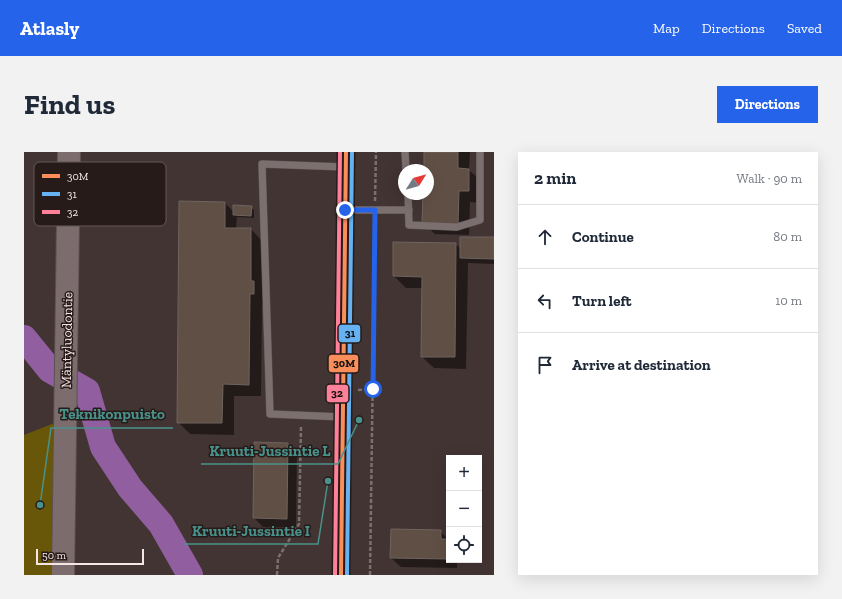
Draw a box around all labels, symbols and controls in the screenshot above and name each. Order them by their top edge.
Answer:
text: Atlasly [20,17,79,40]
text: Map [653,20,680,37]
text: Directions [702,20,765,37]
text: Saved [787,20,822,37]
button: Directions [717,86,818,123]
text: Find us [24,88,115,121]
legend [34,162,166,226]
north arrow [398,164,434,200]
text: 2 min [534,168,576,188]
text: 30M [67,170,89,183]
text: Walk · 90 m [737,171,802,186]
text: 31 [67,188,77,201]
route end [336,201,354,219]
text: 32 [67,206,78,219]
icon: ahead [534,226,556,248]
text: Continue [572,228,634,246]
text: 80 m [773,229,802,244]
icon: left [534,290,556,312]
street label: Mäntyluodontie [58,291,76,388]
text: Turn left [572,292,632,310]
text: 10 m [775,293,802,308]
line badge: 31 [338,324,361,343]
text: 31 [345,327,356,340]
line badge: 30M [328,354,359,373]
icon: arrive [534,354,556,376]
text: Arrive at destination [572,356,711,374]
text: 30M [333,357,355,370]
route start [364,380,382,398]
line badge: 32 [326,384,349,403]
text: 32 [331,387,343,400]
callout: Teknikonpuisto [51,401,173,428]
text: Teknikonpuisto [59,405,165,423]
callout: Kruuti-Jussintie L [201,437,338,464]
text: Kruuti-Jussintie L [209,442,331,460]
map controls [446,455,482,563]
button: + [446,455,482,491]
button: − [446,491,482,527]
callout: Kruuti-Jussintie I [184,517,318,544]
text: Kruuti-Jussintie I [192,522,310,540]
button: locate [446,527,482,563]
scale bar [36,547,144,566]
text: 50 m [42,549,66,562]

